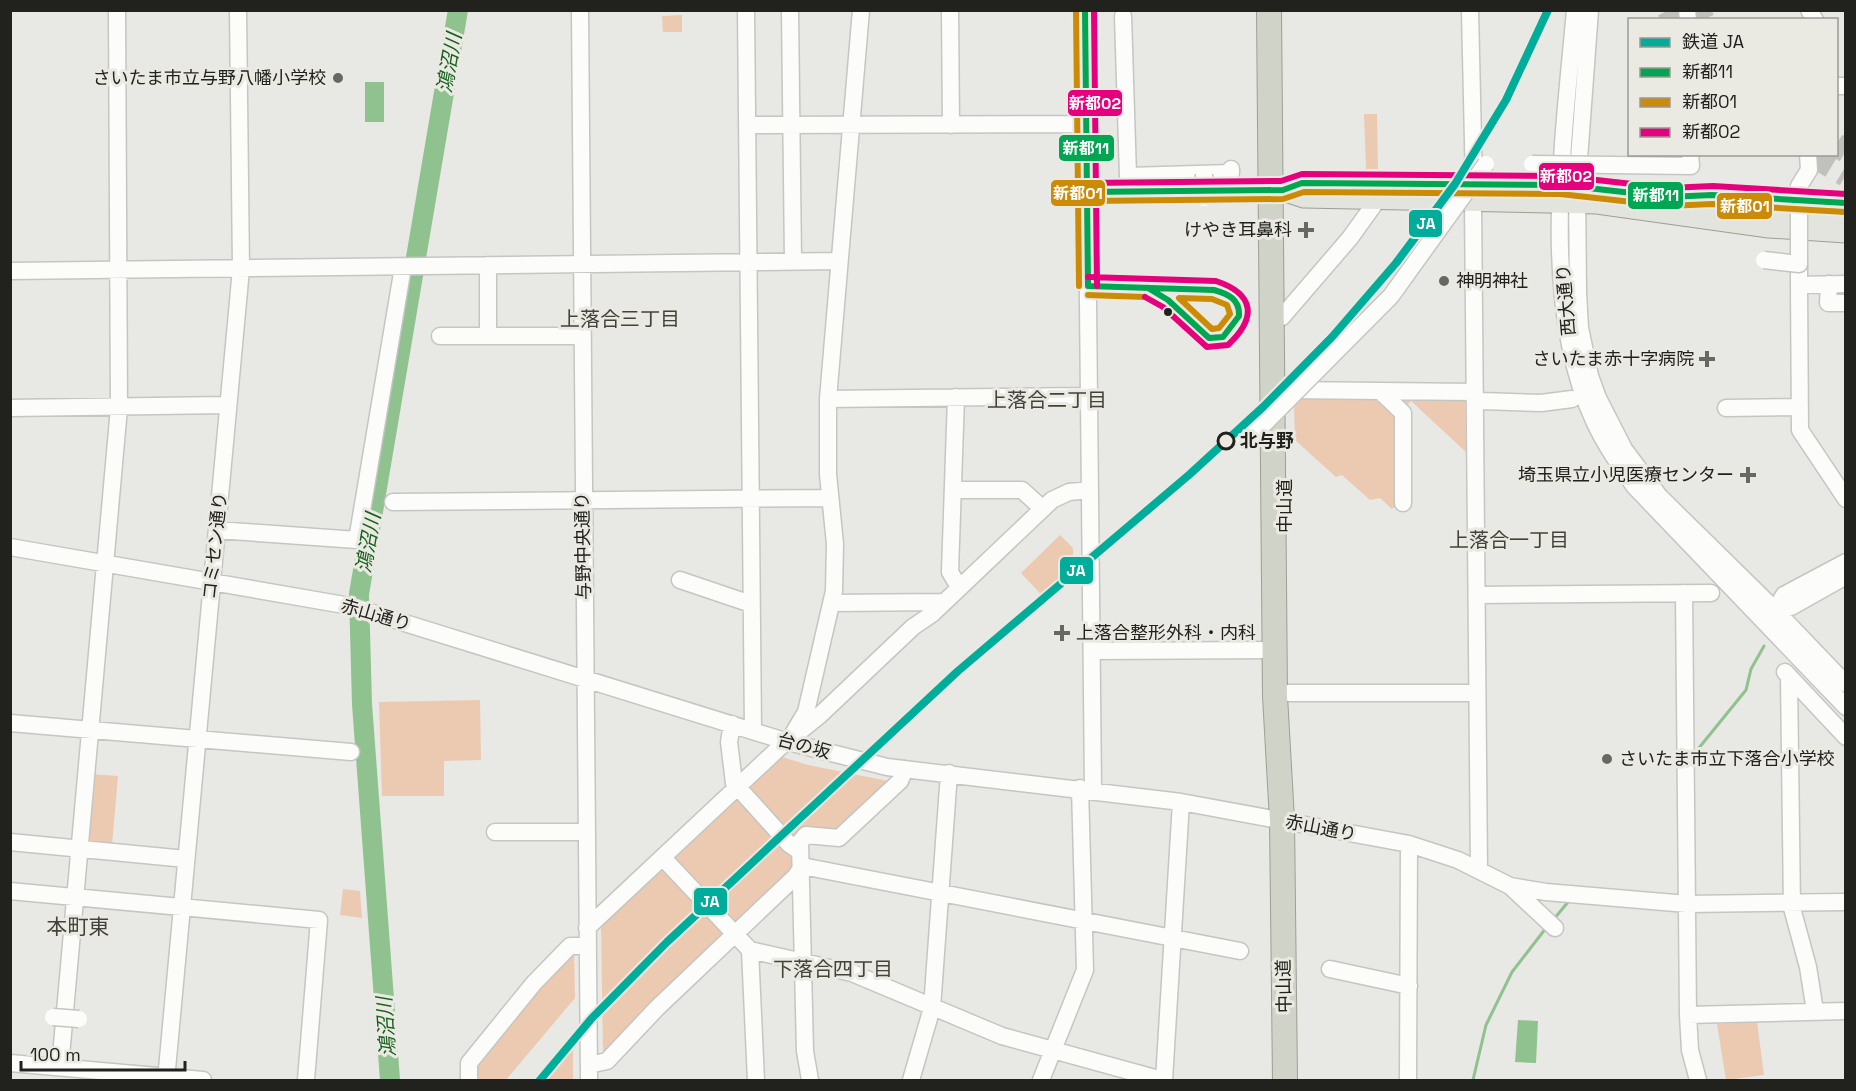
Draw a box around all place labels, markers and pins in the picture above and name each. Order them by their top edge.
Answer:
place label: さいたま市立与野八幡小学校 [93,66,326,89]
marker: さいたま市立与野八幡小学校 [331,71,345,85]
place label: けやき耳鼻科 [1184,218,1292,241]
marker: けやき耳鼻科 [1297,221,1315,239]
place label: 神明神社 [1456,269,1528,292]
marker: 神明神社 [1437,274,1451,288]
unlabelled marker [1162,306,1174,318]
place label: さいたま赤十字病院 [1533,347,1694,370]
marker: さいたま赤十字病院 [1698,350,1716,368]
place label: 北与野 [1240,429,1294,452]
marker: 北与野 [1217,432,1235,450]
place label: 埼玉県立小児医療センター [1518,463,1734,486]
marker: 埼玉県立小児医療センター [1739,466,1757,484]
place label: 上落合整形外科・内科 [1076,621,1256,644]
marker: 上落合整形外科・内科 [1053,624,1071,642]
place label: さいたま市立下落合小学校 [1619,747,1834,770]
marker: さいたま市立下落合小学校 [1600,752,1614,766]

